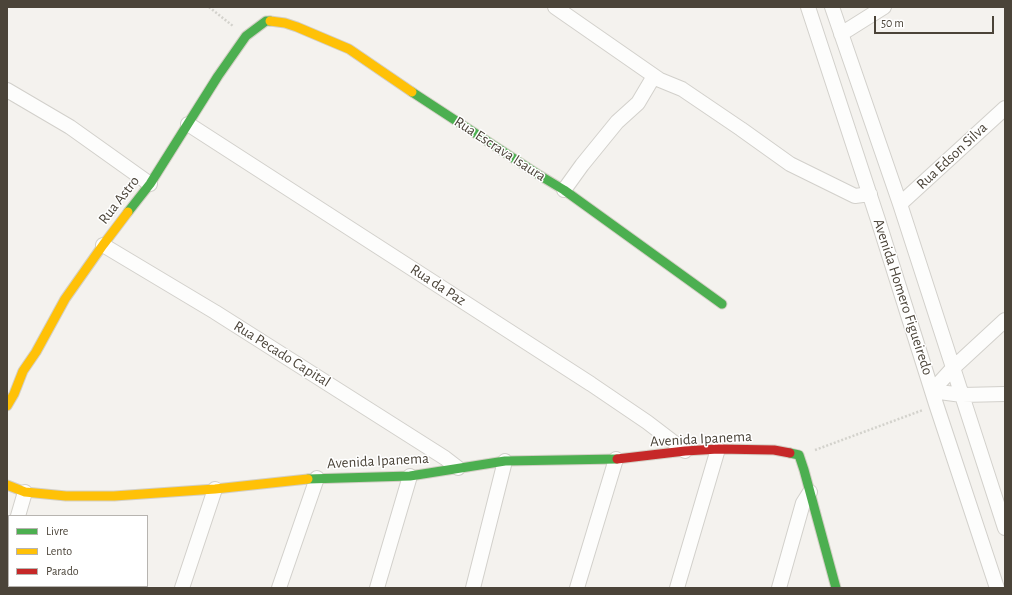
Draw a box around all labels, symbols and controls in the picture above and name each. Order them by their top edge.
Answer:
scale bar [876,8,996,34]
text: 50 m [881,17,904,29]
street label: Rua Escrava Isaura [451,113,549,185]
street label: Rua Edson Silva [913,119,991,193]
street label: Rua Astro [95,172,143,228]
street label: Avenida Homero Figueiredo [869,217,937,377]
street label: Rua da Paz [407,260,469,310]
street label: Rua Pecado Capital [230,317,334,391]
street label: Avenida Ipanema [650,427,752,451]
street label: Avenida Ipanema [327,449,429,473]
legend [8,515,148,587]
text: Livre [46,525,68,537]
text: Lento [46,545,72,557]
text: Parado [46,565,79,577]

